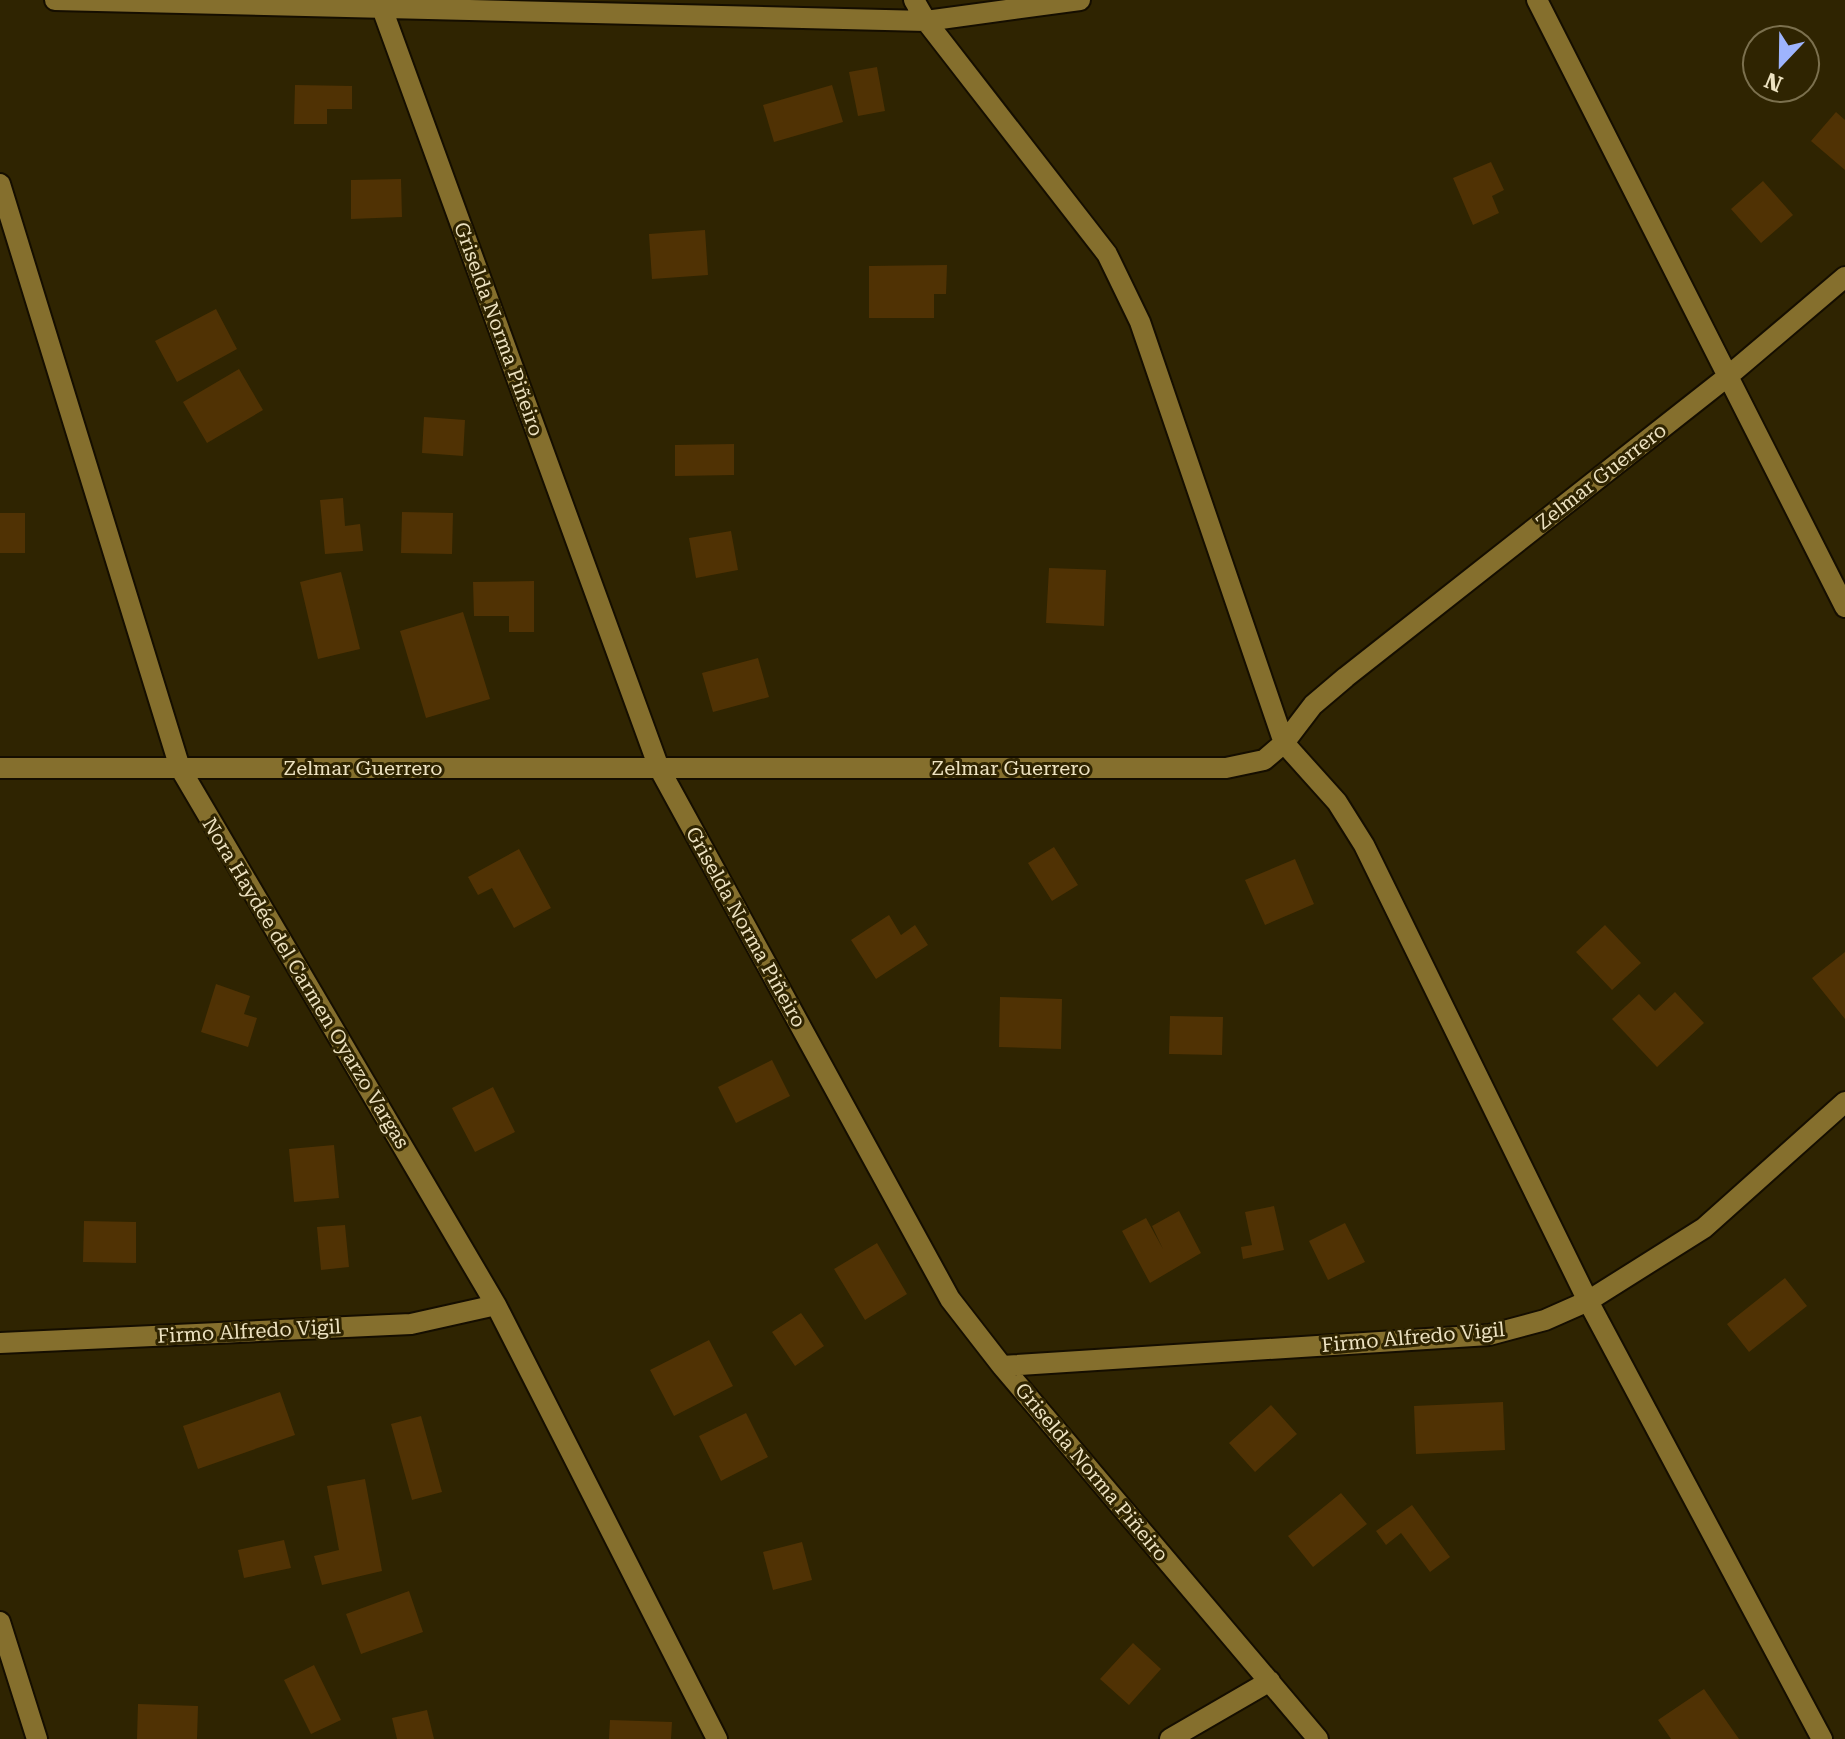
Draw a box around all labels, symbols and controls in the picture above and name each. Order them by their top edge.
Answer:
north arrow [1741,24,1821,104]
text: N [1761,67,1786,97]
street label: Griselda Norma Piñeiro [449,219,549,439]
street label: Zelmar Guerrero [1531,418,1671,534]
street label: Zelmar Guerrero [284,756,443,780]
street label: Zelmar Guerrero [932,756,1091,780]
street label: Nora Haydée del Carmen Oyarzo Vargas [197,813,415,1153]
street label: Griselda Norma Piñeiro [681,822,811,1032]
street label: Firmo Alfredo Vigil [157,1314,341,1348]
street label: Firmo Alfredo Vigil [1320,1317,1506,1357]
street label: Griselda Norma Piñeiro [1010,1378,1174,1566]

